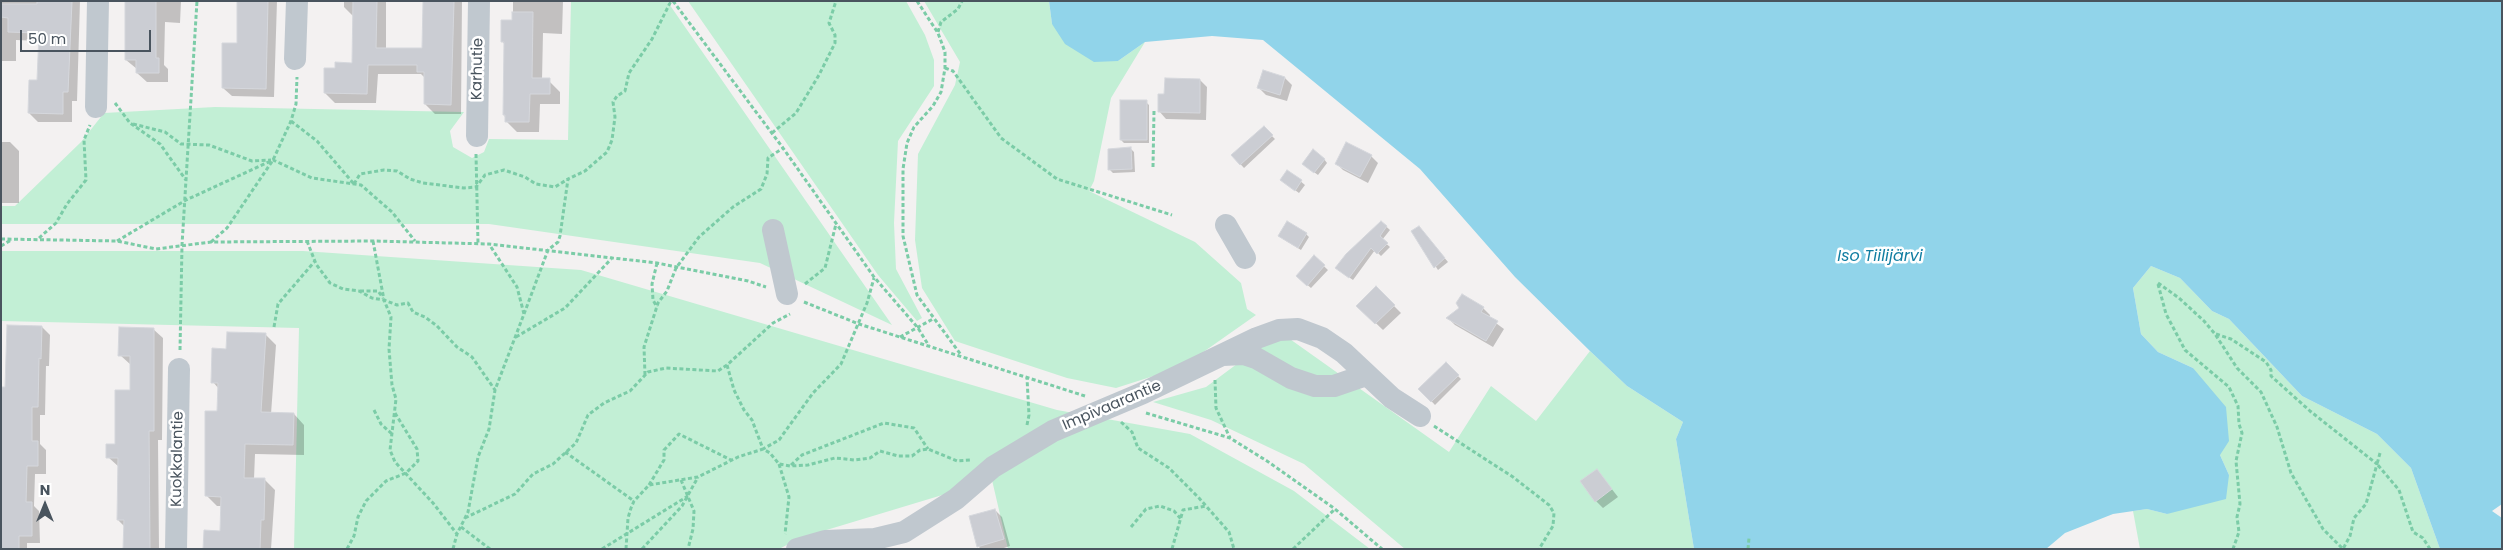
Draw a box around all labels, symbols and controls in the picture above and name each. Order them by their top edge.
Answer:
scale bar [22,20,154,52]
text: 50 m [28,28,66,49]
street label: Karhutie [468,38,488,100]
water label: Iso Tiilijärvi [1837,247,1923,267]
street label: Impivaarantie [1060,377,1164,435]
street label: Kuokkalantie [168,411,188,507]
north arrow [20,480,70,530]
text: N [40,480,50,500]

